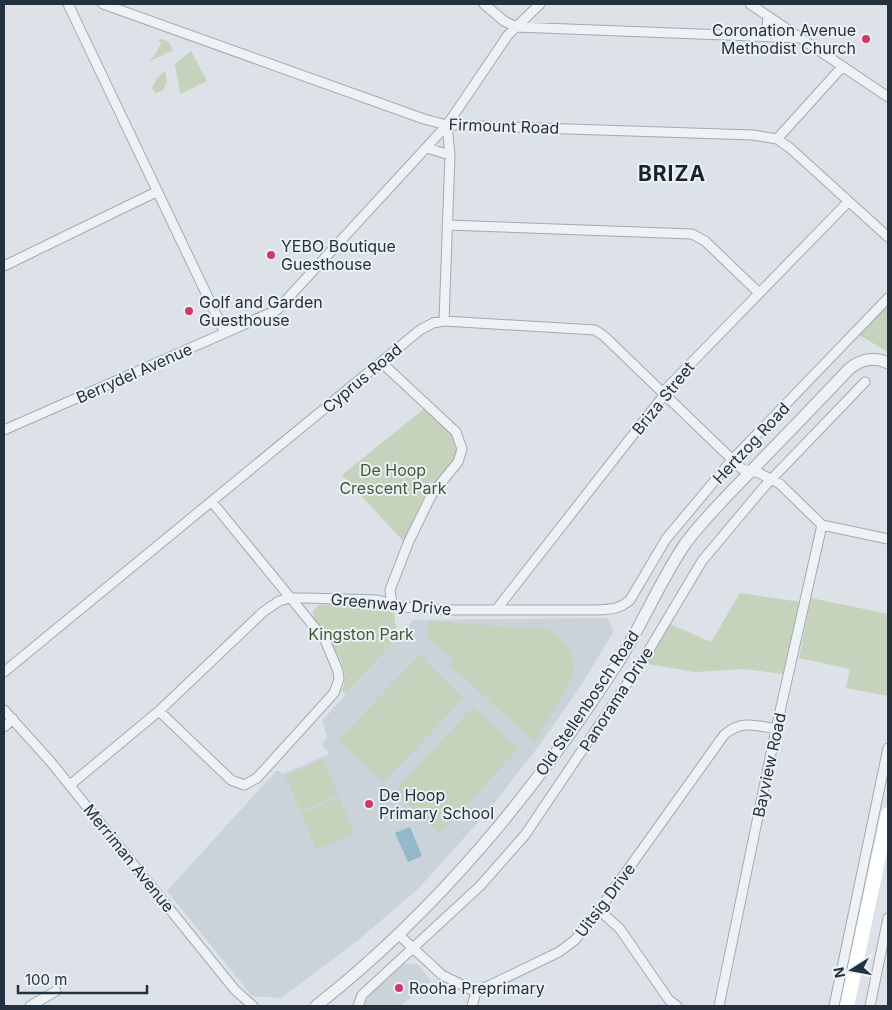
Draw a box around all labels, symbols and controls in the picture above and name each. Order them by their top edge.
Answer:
place label: Coronation Avenue Methodist Church [712,20,856,58]
marker: Coronation Avenue Methodist Church [860,33,872,45]
street label: Firmount Road [448,114,560,138]
district label: BRIZA [638,161,706,186]
place label: YEBO Boutique Guesthouse [281,236,396,274]
marker: YEBO Boutique Guesthouse [265,249,277,261]
place label: Golf and Garden Guesthouse [199,292,323,330]
marker: Golf and Garden Guesthouse [183,305,195,317]
street label: Berrydel Avenue [73,338,195,408]
street label: Cyprus Road [318,339,406,417]
street label: Briza Street [628,357,698,439]
street label: Hertzog Road [708,398,794,488]
park label: De Hoop Crescent Park [339,460,447,498]
street label: Greenway Drive [330,589,452,619]
park label: Kingston Park [308,624,414,644]
street label: Old Stellenbosch Road [531,626,643,780]
street label: Panorama Drive [575,643,657,755]
street label: Bayview Road [748,711,790,819]
place label: De Hoop Primary School [379,785,494,823]
marker: De Hoop Primary School [363,798,375,810]
street label: Merriman Avenue [79,800,179,916]
street label: Uitsig Drive [571,859,639,941]
north arrow [827,945,877,995]
scale bar [18,962,146,994]
text: N [829,966,848,979]
text: 100 m [25,970,67,989]
place label: Rooha Preprimary [409,978,545,998]
marker: Rooha Preprimary [393,982,405,994]

